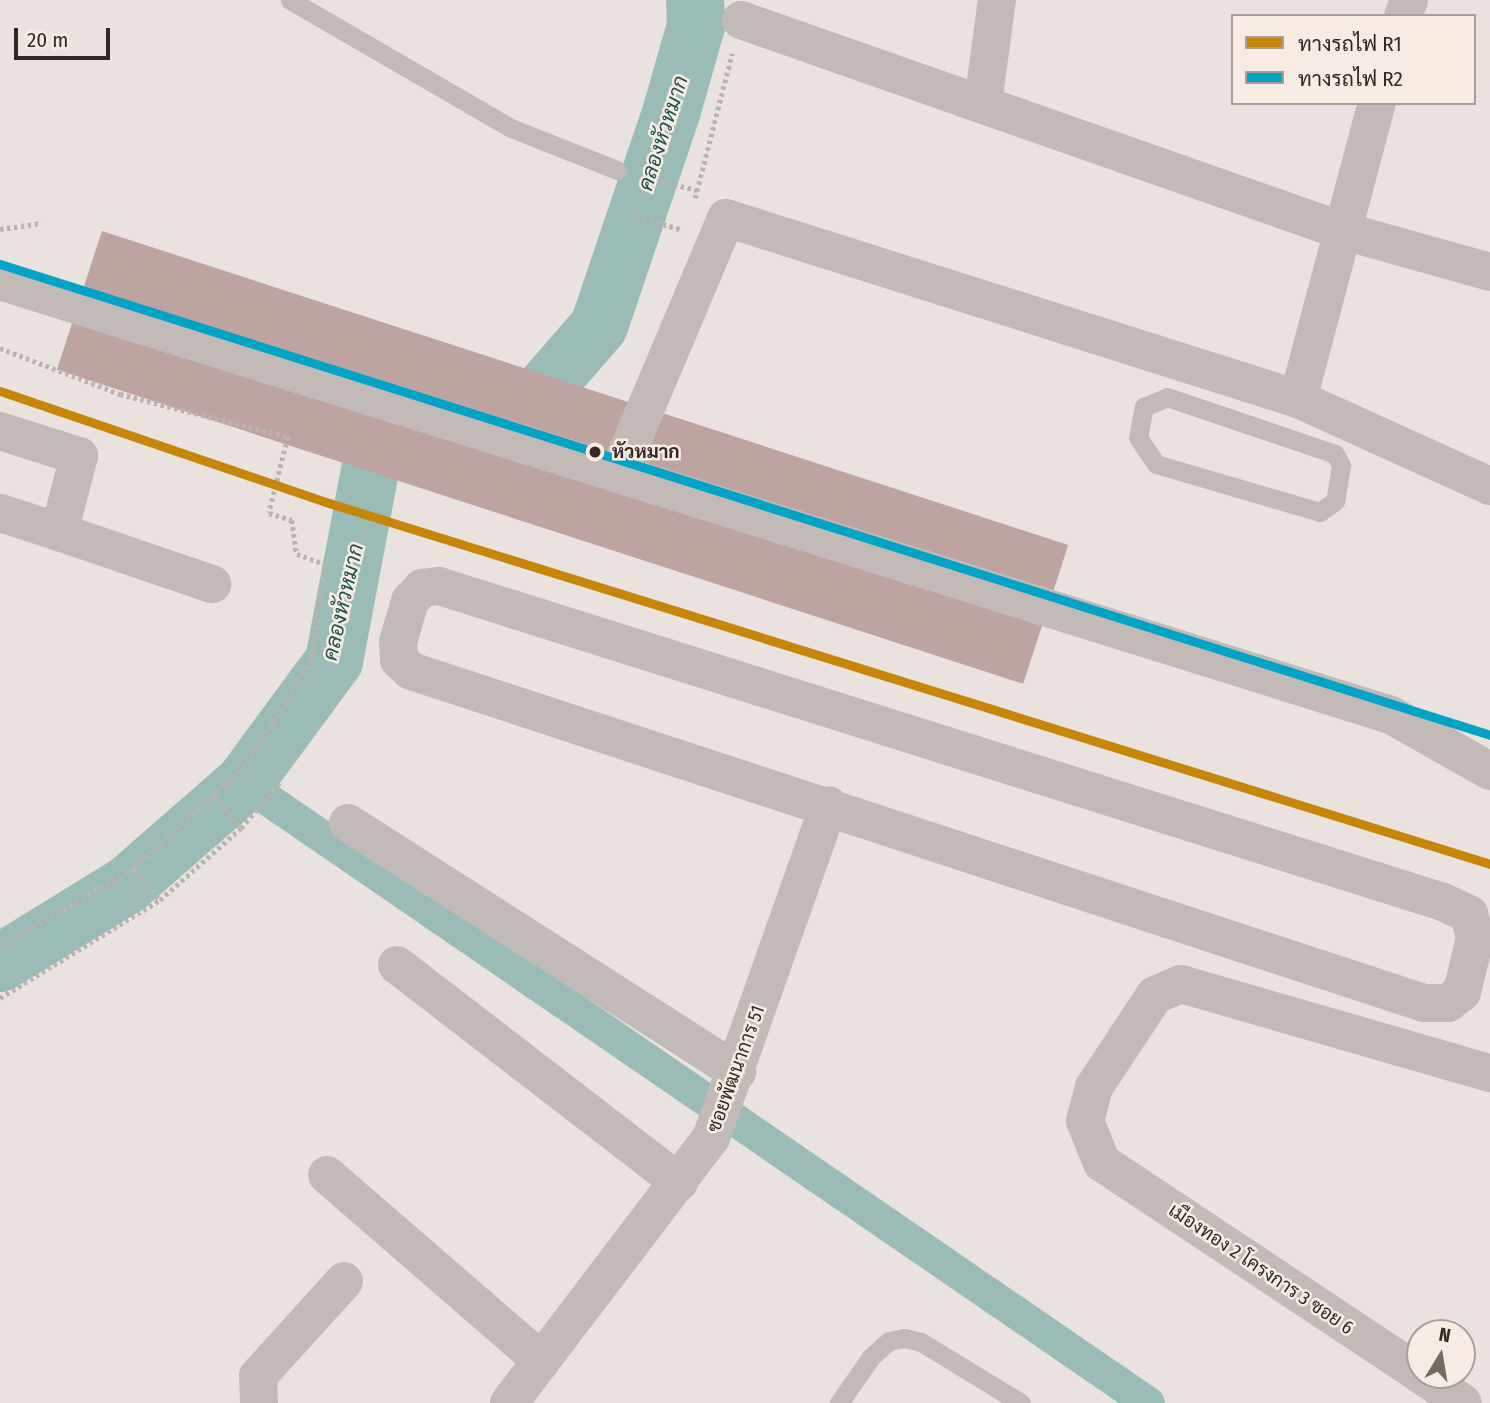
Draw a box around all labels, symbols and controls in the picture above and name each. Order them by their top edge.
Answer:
scale bar [18,14,114,58]
legend [1231,14,1476,105]
text: 20 m [27,27,68,53]
text: ทางรถไฟ R1 [1298,31,1402,57]
text: ทางรถไฟ R2 [1298,66,1403,92]
water label: คลองหัวหมาก [633,72,693,194]
marker: หัวหมาก [584,441,606,463]
place label: หัวหมาก [612,441,680,463]
water label: คลองหัวหมาก [317,541,369,663]
street label: ซอยพัฒนาการ 51 [702,1002,770,1136]
street label: เมืองทอง 2 โครงการ 3 ซอย 6 [1164,1199,1358,1339]
north arrow [1406,1319,1476,1389]
text: N [1437,1322,1452,1347]

